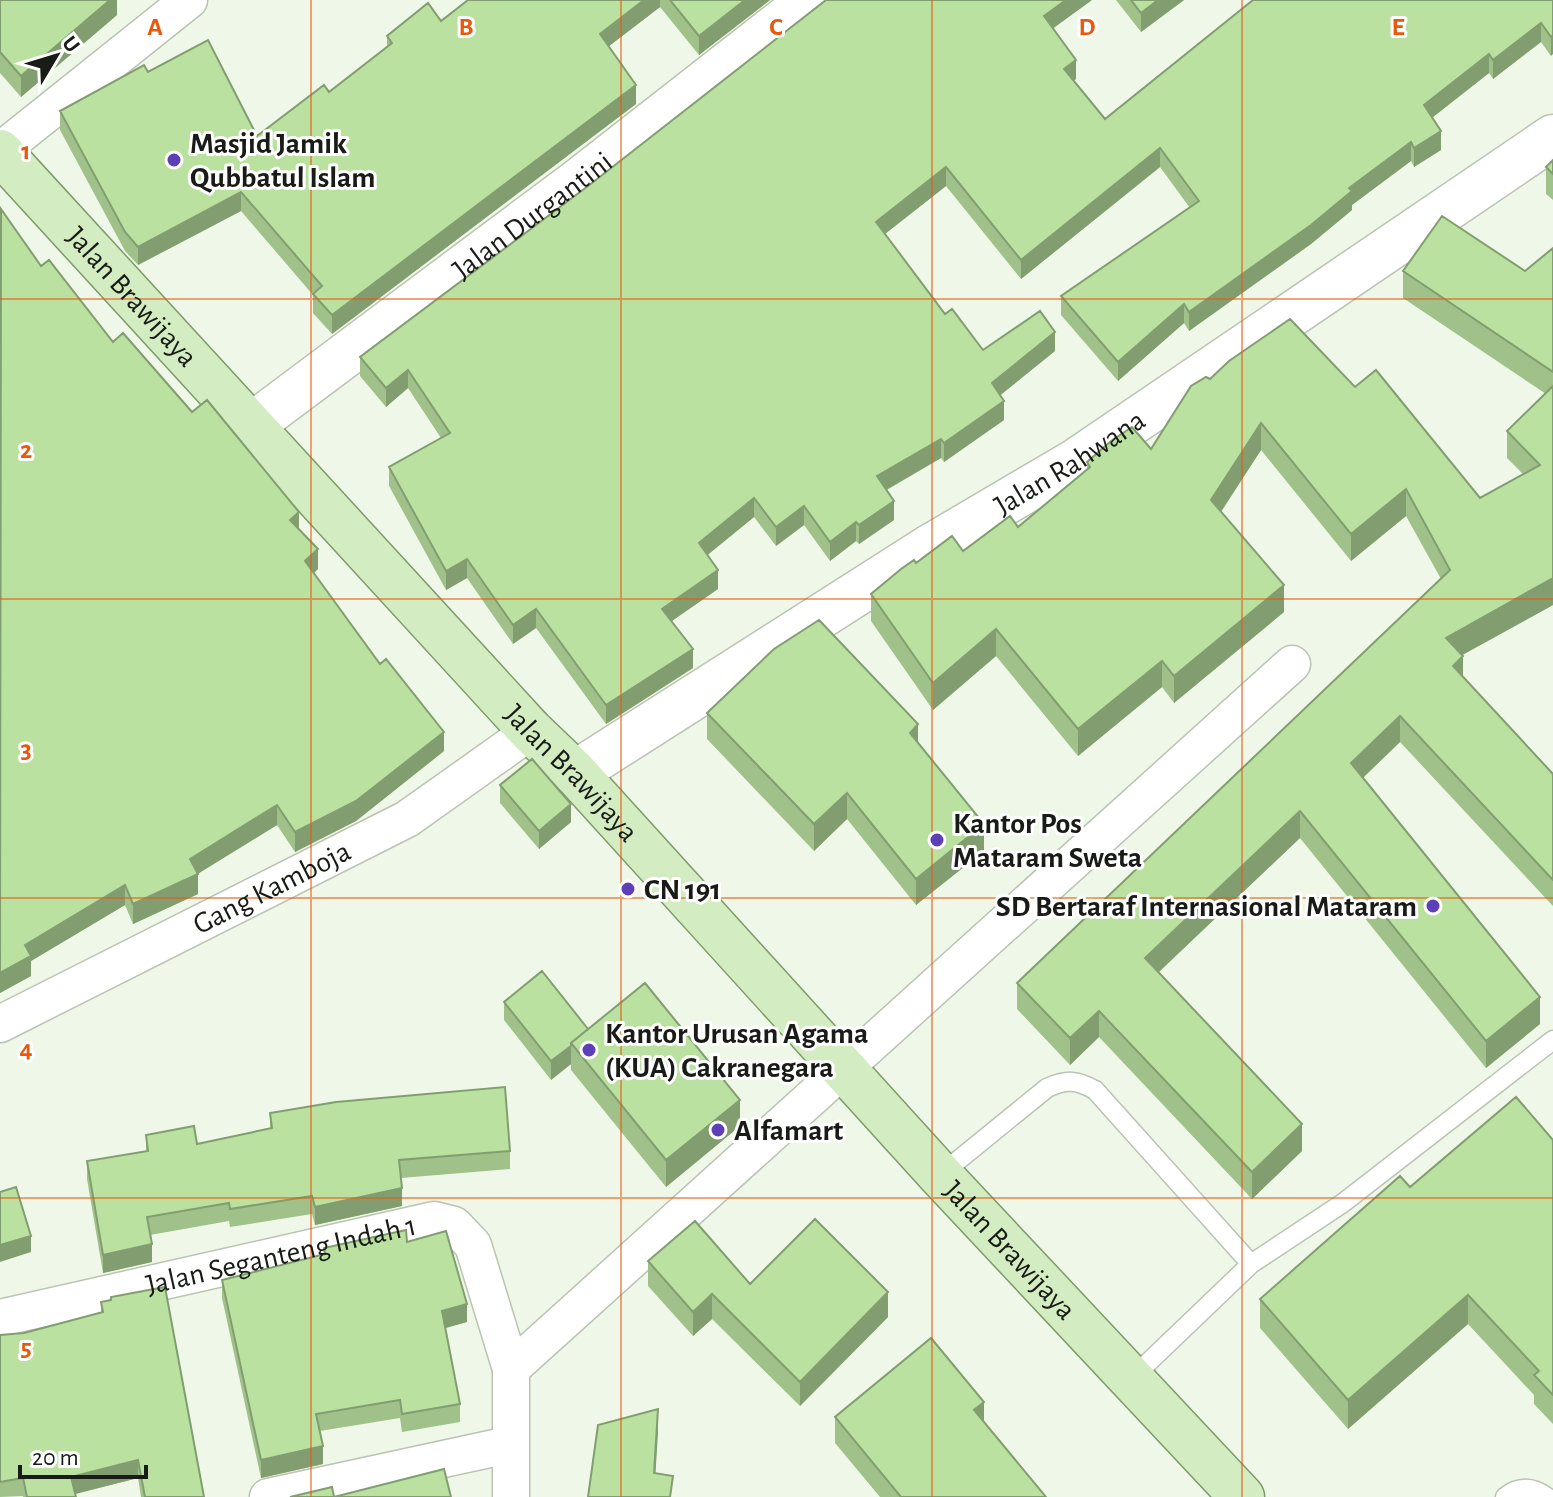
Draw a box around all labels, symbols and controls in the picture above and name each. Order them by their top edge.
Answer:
text: A [147,14,163,40]
text: B [458,14,474,40]
text: C [769,14,783,40]
text: D [1078,14,1096,40]
text: E [1391,14,1405,40]
north arrow [16,16,96,96]
text: U [58,32,84,57]
place label: Masjid Jamik Qubbatul Islam [190,129,376,193]
text: 1 [21,138,31,164]
street label: Jalan Durgantini [447,147,618,285]
marker: Masjid Jamik Qubbatul Islam [165,151,183,169]
street label: Jalan Brawijaya [61,221,203,373]
street label: Jalan Rahwana [990,405,1151,521]
text: 2 [20,437,32,463]
street label: Jalan Brawijaya [499,699,643,848]
text: 3 [20,737,32,763]
place label: Kantor Pos Mataram Sweta [953,809,1142,873]
marker: Kantor Pos Mataram Sweta [928,831,946,849]
street label: Gang Kamboja [188,836,356,940]
place label: CN 191 [644,875,721,905]
marker: CN 191 [619,880,637,898]
place label: SD Bertaraf Internasional Mataram [996,892,1417,922]
marker: SD Bertaraf Internasional Mataram [1424,897,1442,915]
place label: Kantor Urusan Agama (KUA) Cakranegara [605,1019,868,1083]
text: 4 [19,1036,33,1062]
marker: Kantor Urusan Agama (KUA) Cakranegara [580,1041,598,1059]
place label: Alfamart [734,1116,843,1146]
marker: Alfamart [709,1121,727,1139]
street label: Jalan Brawijaya [938,1175,1081,1326]
street label: Jalan Seganteng Indah 1 [143,1211,419,1301]
text: 5 [20,1335,32,1361]
scale bar [20,1429,146,1479]
text: 20 m [32,1446,79,1470]

